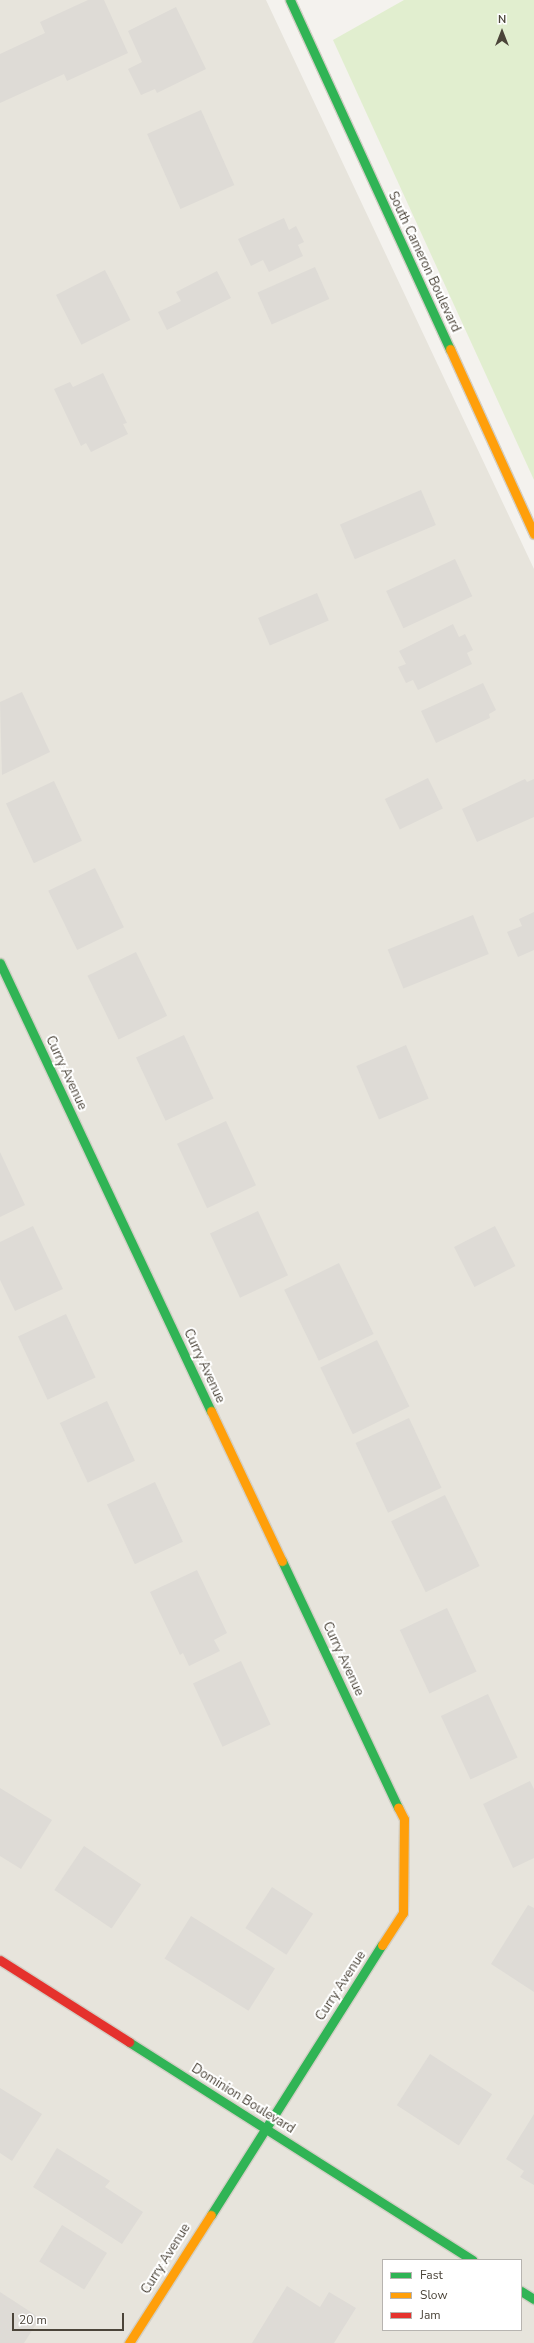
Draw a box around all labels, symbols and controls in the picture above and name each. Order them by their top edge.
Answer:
north arrow [482,12,522,52]
text: N [498,12,506,27]
street label: South Cameron Boulevard [385,189,463,335]
street label: Curry Avenue [42,1034,90,1112]
street label: Curry Avenue [180,1327,228,1405]
street label: Curry Avenue [319,1620,367,1698]
street label: Curry Avenue [313,1948,369,2024]
street label: Dominion Boulevard [188,2061,298,2137]
street label: Curry Avenue [138,2221,194,2297]
legend [382,2259,522,2331]
text: Fast [420,2267,443,2283]
text: Slow [420,2287,448,2303]
scale bar [14,2305,126,2331]
text: Jam [420,2307,441,2323]
text: 20 m [19,2312,47,2328]

